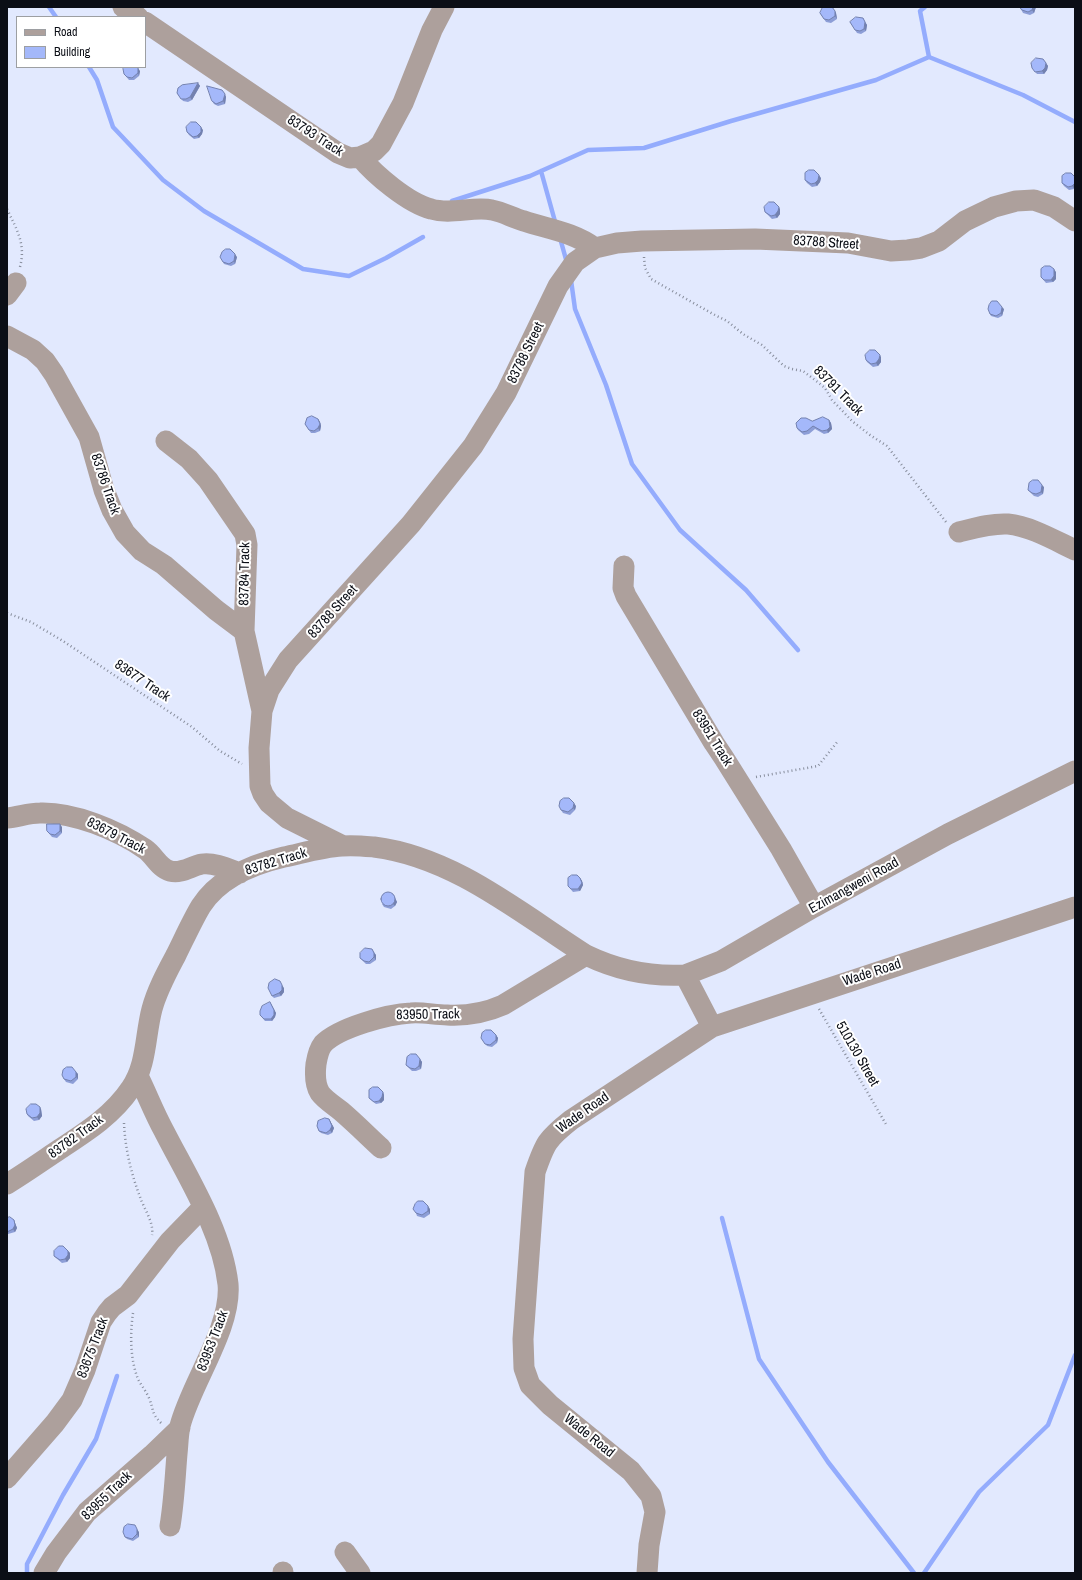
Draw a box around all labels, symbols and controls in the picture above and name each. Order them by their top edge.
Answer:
legend [16,16,146,68]
text: Road [54,24,78,40]
text: Building [54,44,90,60]
street label: 83793 Track [284,112,346,160]
street label: 83788 Street [793,232,859,254]
street label: 83788 Street [504,320,548,386]
street label: 83791 Track [810,363,866,419]
street label: 83786 Track [87,451,123,517]
street label: 83784 Track [236,542,254,606]
street label: 83788 Street [305,582,361,642]
street label: 83677 Track [111,656,173,706]
street label: 83951 Track [688,707,736,769]
street label: 83679 Track [84,814,148,858]
street label: 83782 Track [243,845,309,879]
street label: Ezimangweni Road [806,854,902,918]
street label: Wade Road [841,956,903,990]
street label: 83950 Track [396,1006,460,1024]
street label: 510130 Street [832,1019,882,1089]
street label: Wade Road [554,1089,612,1137]
street label: 83782 Track [45,1112,107,1162]
street label: 83953 Track [194,1308,232,1374]
street label: 83675 Track [74,1315,112,1381]
street label: Wade Road [560,1411,618,1461]
street label: 83955 Track [78,1468,136,1524]

